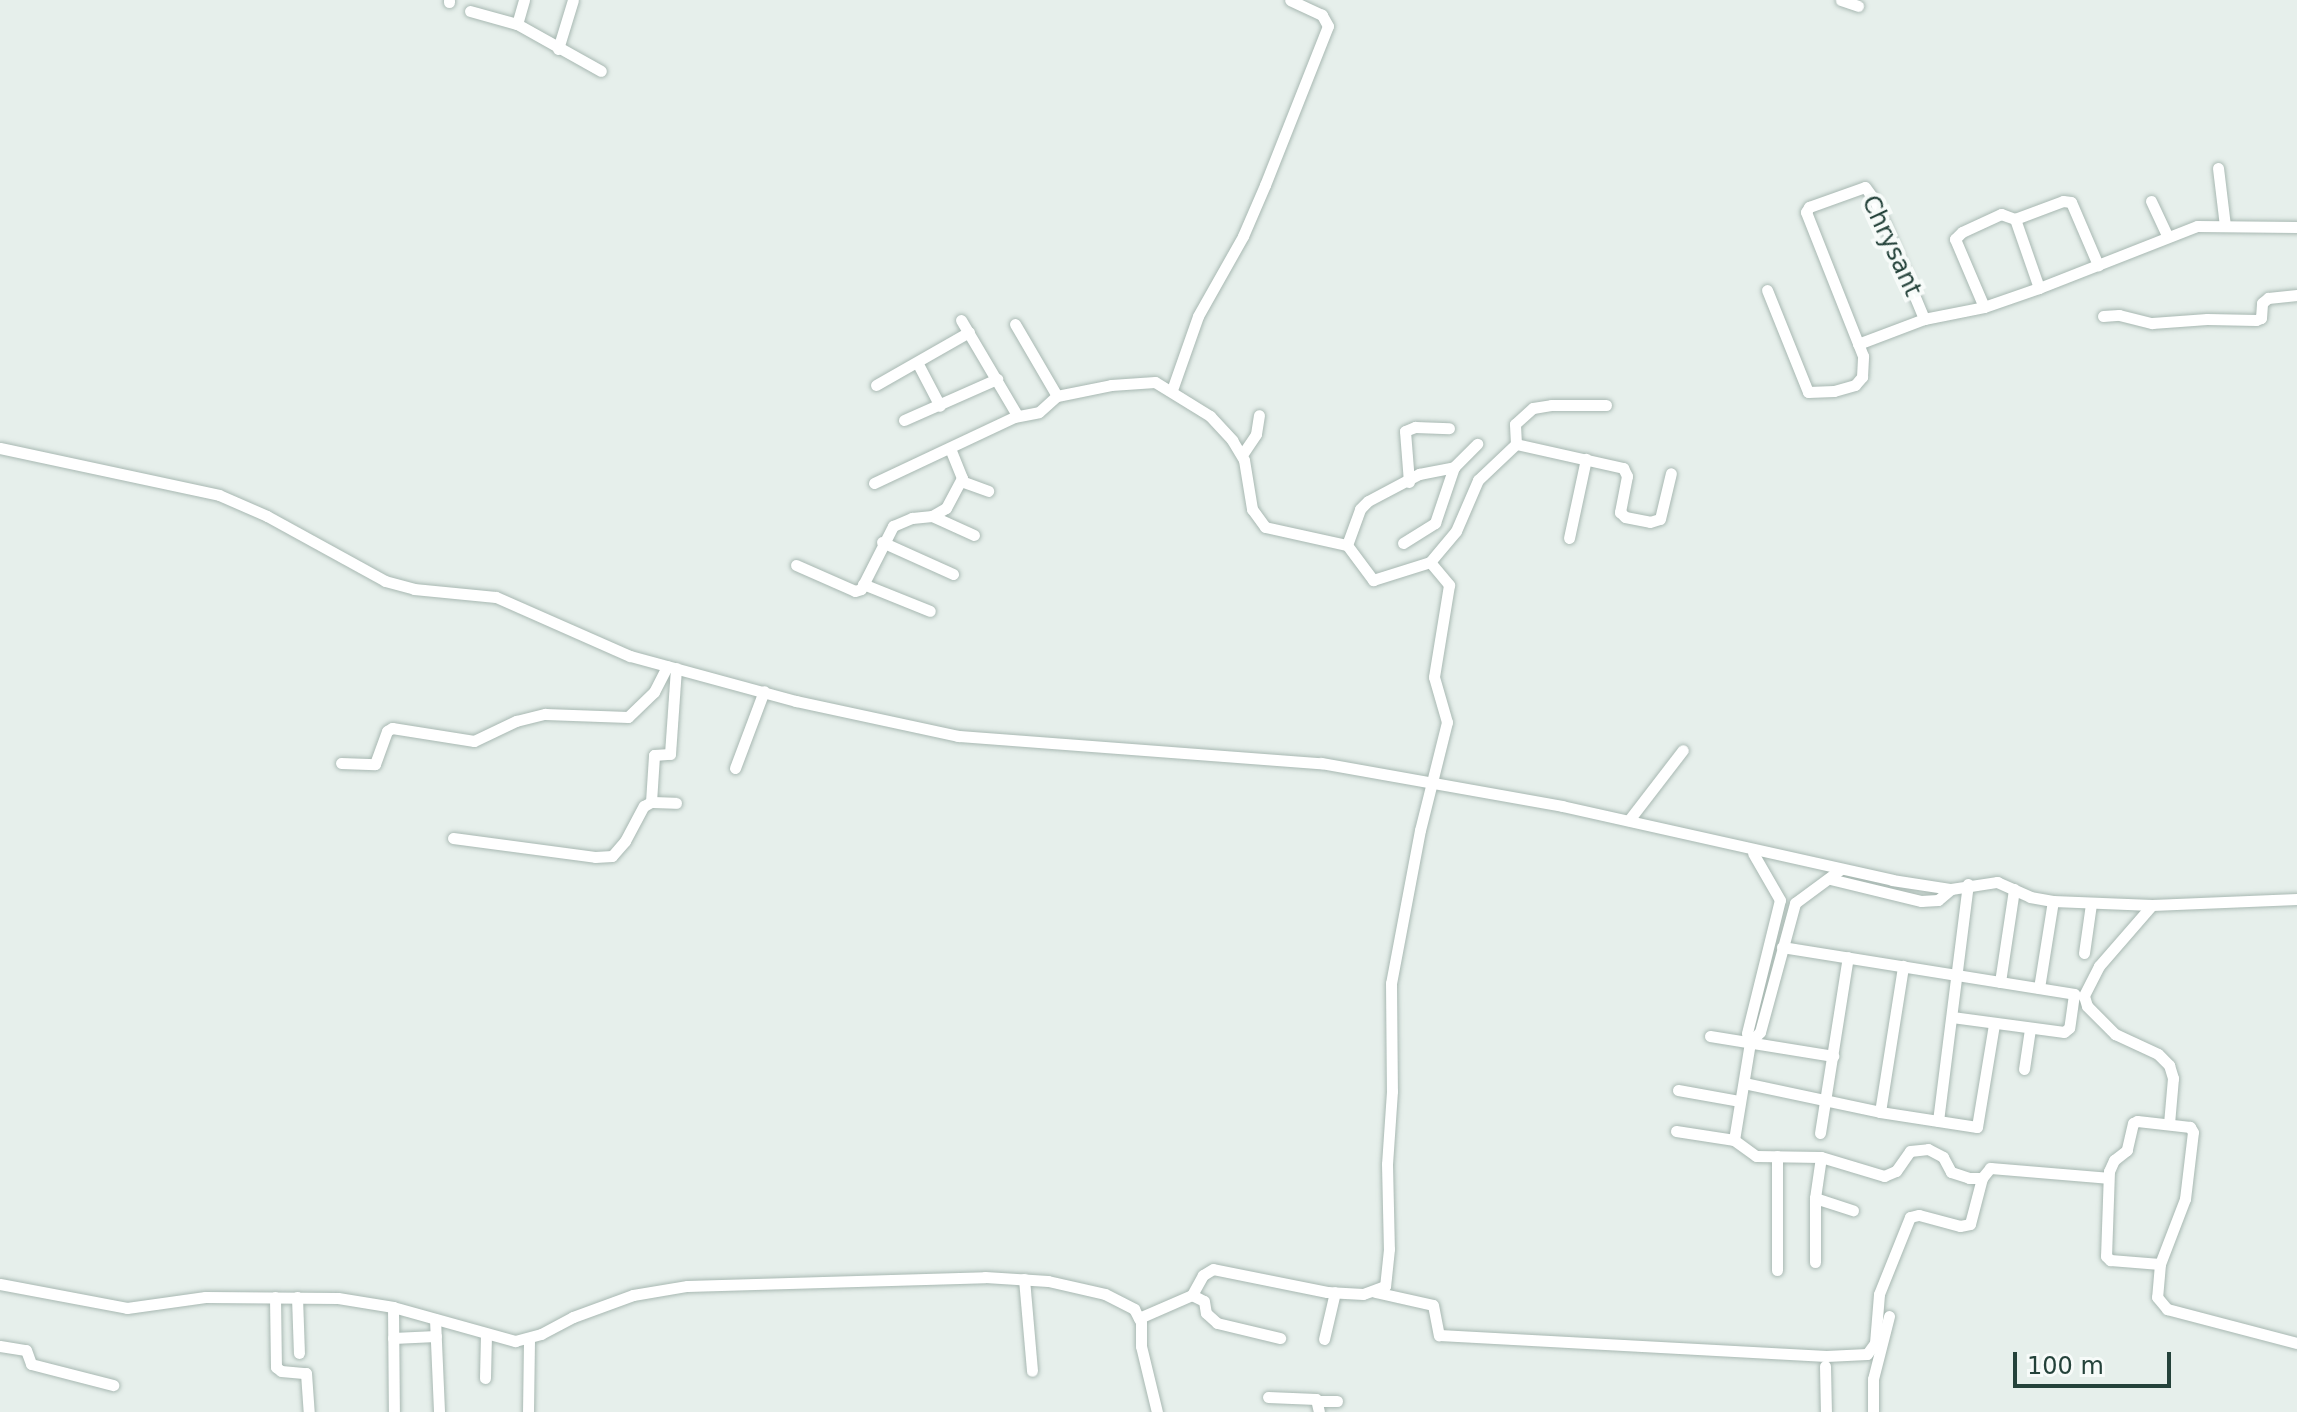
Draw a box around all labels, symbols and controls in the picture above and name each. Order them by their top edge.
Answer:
street label: Chrysant [1855,191,1927,301]
scale bar [2017,1336,2175,1386]
text: 100 m [2027,1352,2104,1380]

